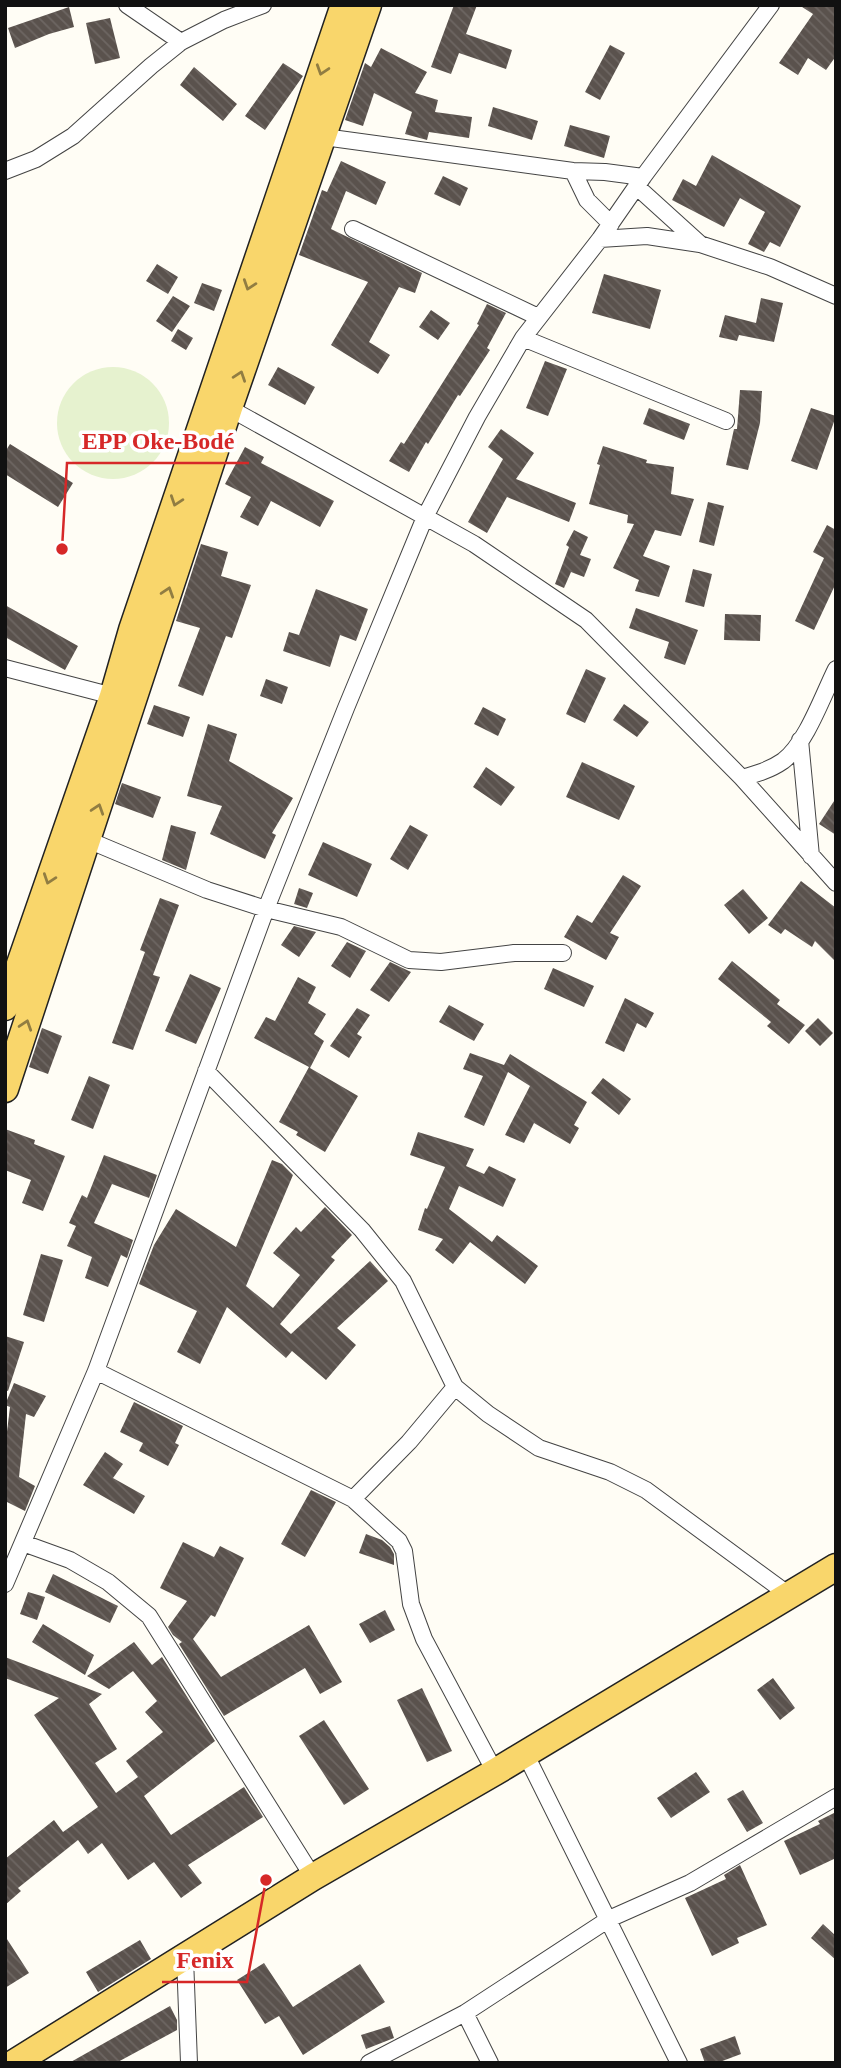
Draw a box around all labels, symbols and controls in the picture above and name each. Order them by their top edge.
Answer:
one-way arrow [316,63,330,76]
one-way arrow [243,279,257,291]
one-way arrow [232,371,246,383]
callout: EPP Oke-Bodé [67,418,249,463]
text: EPP Oke-Bodé [82,428,235,454]
one-way arrow [170,494,184,506]
one-way arrow [160,587,174,599]
one-way arrow [89,803,104,815]
one-way arrow [43,873,57,885]
one-way arrow [18,1019,32,1031]
callout: Fenix [162,1937,247,1982]
text: Fenix [176,1947,234,1973]

